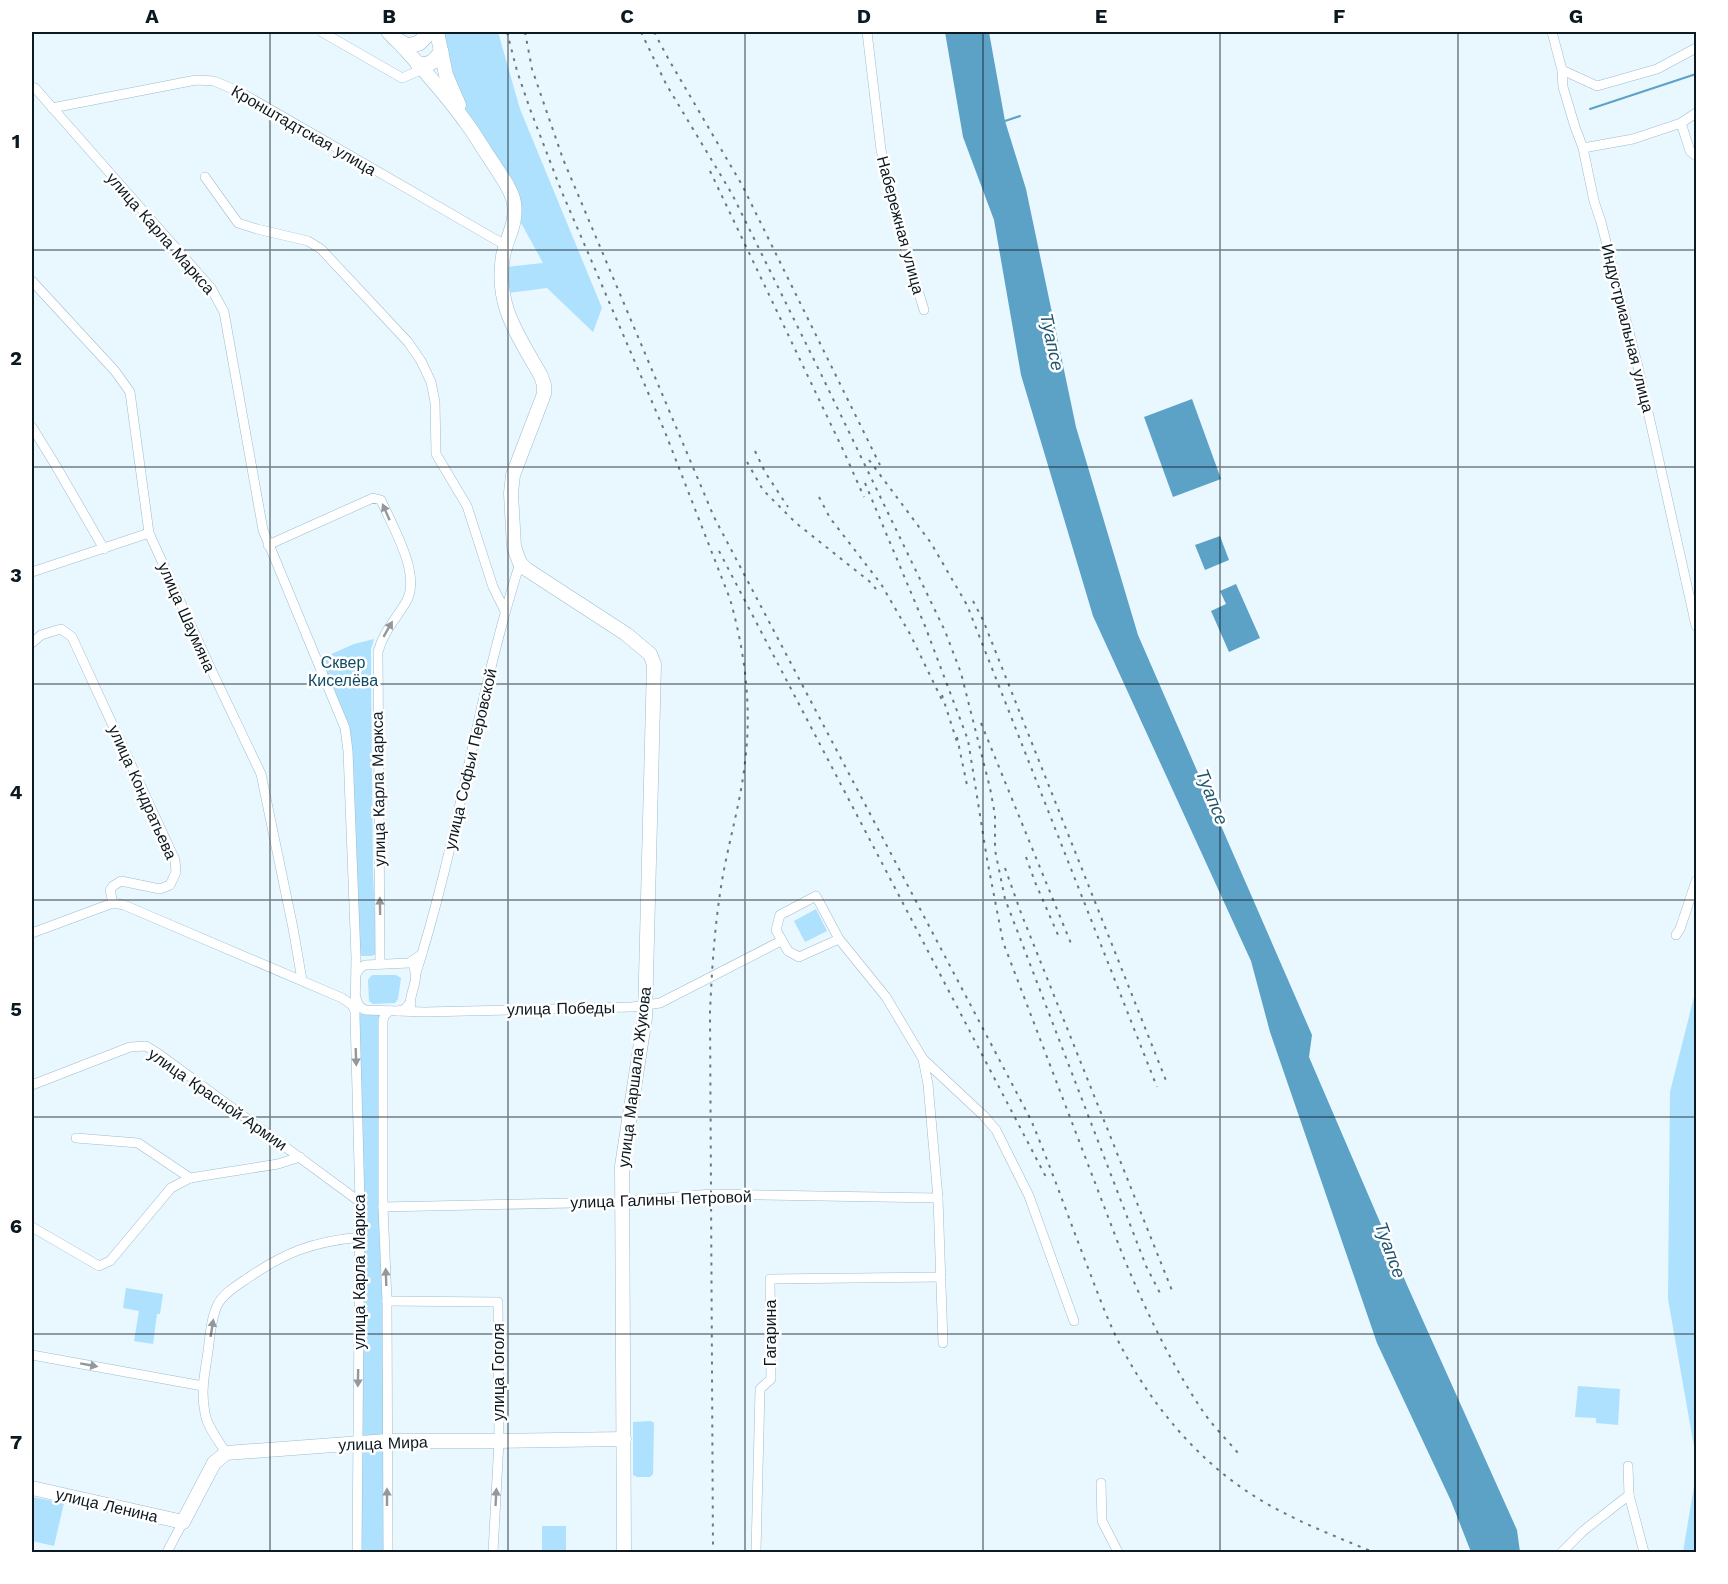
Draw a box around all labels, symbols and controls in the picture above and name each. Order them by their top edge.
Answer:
text: A [145,4,159,28]
text: B [382,4,396,28]
text: C [620,4,634,28]
text: D [857,4,871,28]
text: E [1095,4,1107,28]
text: F [1333,4,1345,28]
text: G [1569,4,1583,28]
street label: Кронштадтская улица [228,81,379,180]
text: 1 [12,129,20,153]
street label: Набережная улица [873,154,928,297]
street label: улица Карла Маркса [103,169,219,298]
street label: Индустриальная улица [1597,242,1658,414]
water label: Туапсе [1036,311,1069,373]
text: 2 [10,346,22,370]
one-way arrow [381,503,390,521]
street label: улица Шаумяна [154,559,219,675]
text: 3 [10,563,22,587]
one-way arrow [382,621,393,637]
park label: Сквер Киселёва [308,653,378,690]
street label: улица Софьи Перовской [440,667,501,852]
street label: улица Карла Маркса [368,711,389,867]
street label: улица Кондратьева [104,722,181,862]
water label: Туапсе [1192,766,1233,828]
text: 4 [10,780,23,804]
one-way arrow [375,896,384,915]
street label: улица Маршала Жукова [614,985,655,1169]
text: 5 [10,997,22,1021]
street label: улица Победы [507,998,615,1019]
street label: улица Красной Армии [145,1044,291,1155]
one-way arrow [351,1047,361,1066]
street label: улица Галины Петровой [570,1187,752,1212]
street label: улица Карла Маркса [350,1194,369,1350]
text: 6 [10,1214,22,1238]
water label: Туапсе [1371,1219,1410,1281]
one-way arrow [381,1268,390,1287]
street label: Гагарина [761,1300,780,1366]
one-way arrow [208,1318,217,1337]
street label: улица Гоголя [489,1323,508,1421]
one-way arrow [80,1361,99,1370]
one-way arrow [353,1368,362,1387]
text: 7 [10,1430,22,1454]
street label: улица Мира [338,1432,428,1455]
street label: улица Ленина [54,1484,160,1527]
one-way arrow [382,1487,392,1506]
one-way arrow [491,1487,500,1506]

